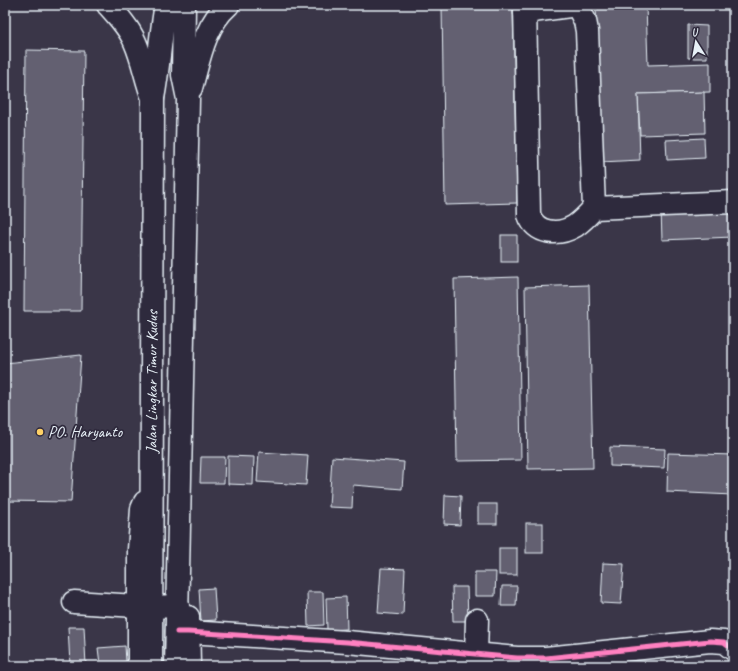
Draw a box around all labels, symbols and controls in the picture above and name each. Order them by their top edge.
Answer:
north arrow [676,22,716,62]
text: U [690,24,701,40]
street label: Jalan Lingkar Timur Kudus [142,309,162,454]
place label: PO. Haryanto [48,422,124,442]
marker: PO. Haryanto [35,427,45,437]

